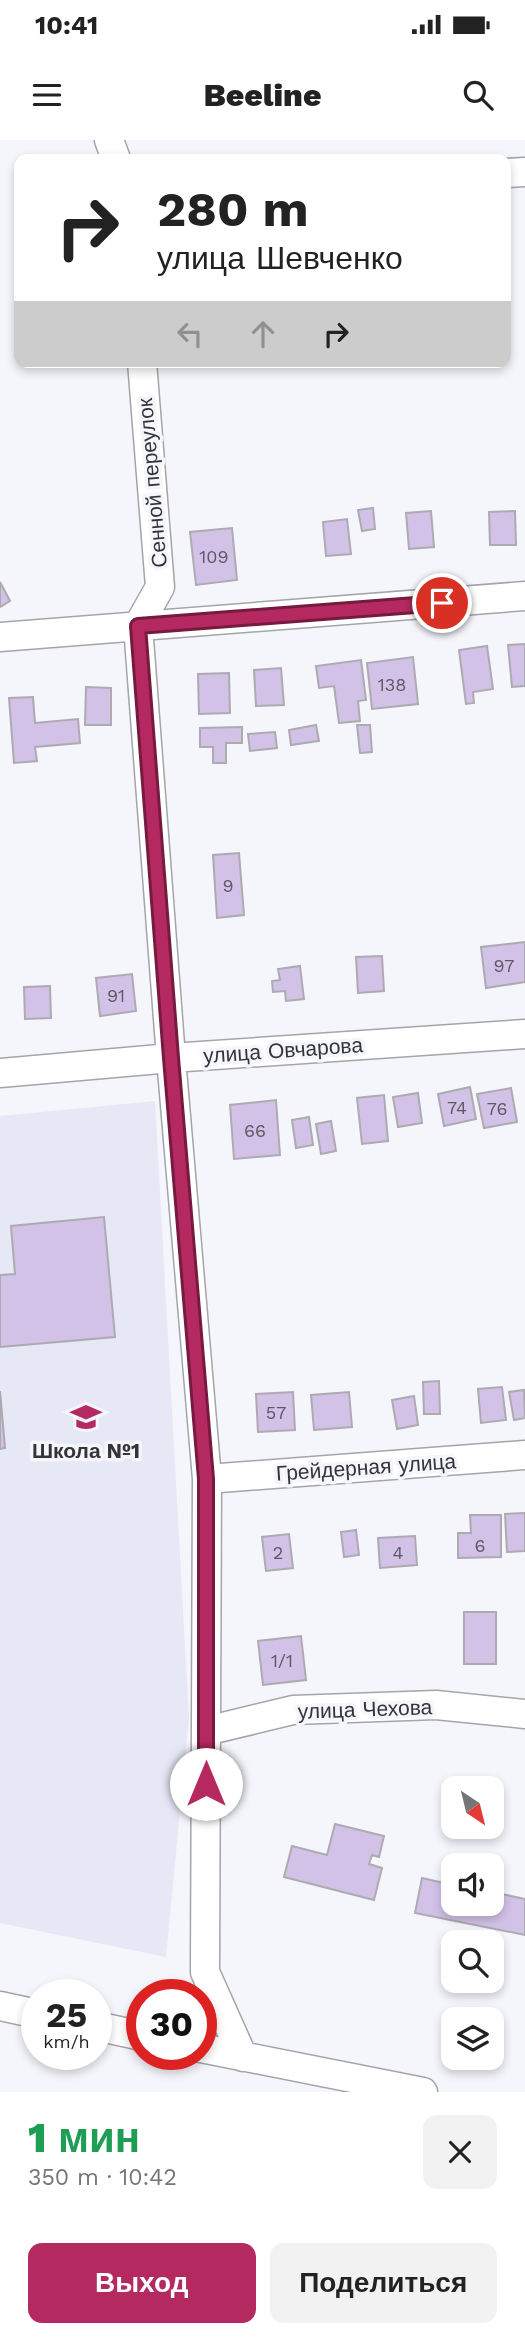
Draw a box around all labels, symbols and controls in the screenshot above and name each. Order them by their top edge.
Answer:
text: 10:41 [35,10,98,40]
icon: menu [28,76,66,114]
text: Beeline [203,76,322,114]
icon: search [459,76,497,114]
text: 280 m [157,180,309,238]
icon: right [42,182,133,273]
text: улица Шевченко [157,239,403,277]
icon: left [171,315,209,353]
icon: ahead [244,315,282,353]
icon: right [317,315,355,353]
street label: Сенной переулок [132,396,172,569]
house number: 109 [199,546,229,567]
pin [412,573,472,633]
icon: arrive [423,584,461,622]
house number: 138 [378,674,406,695]
house number: 9 [222,875,234,896]
house number: 97 [494,955,514,976]
house number: 91 [107,985,125,1006]
street label: улица Овчарова [202,1032,364,1068]
house number: 74 [447,1097,467,1118]
house number: 76 [487,1098,507,1119]
house number: 66 [244,1120,266,1141]
school or university icon: Школа №1 [69,1400,103,1434]
house number: 57 [266,1402,286,1423]
place label: Школа №1 [32,1438,140,1463]
street label: Грейдерная улица [275,1448,457,1486]
house number: 6 [475,1535,485,1556]
house number: 2 [273,1542,283,1563]
house number: 4 [393,1542,404,1563]
house number: 1/1 [271,1650,293,1671]
street label: улица Чехова [297,1694,433,1724]
position arrow [169,1747,243,1821]
north arrow [441,1776,504,1839]
map controls [441,1776,504,2070]
button: sound [441,1853,504,1916]
button: search [441,1930,504,1993]
speed limit sign: 30 [126,1979,217,2070]
text: 25 [46,1994,87,2036]
button: layers [441,2007,504,2070]
text: km/h [43,2031,90,2052]
text: 1 мин [28,2113,140,2162]
button: close [423,2115,497,2189]
text: 350 m · 10:42 [28,2164,177,2191]
button: Выход [28,2243,256,2323]
button: Поделиться [270,2243,497,2323]

